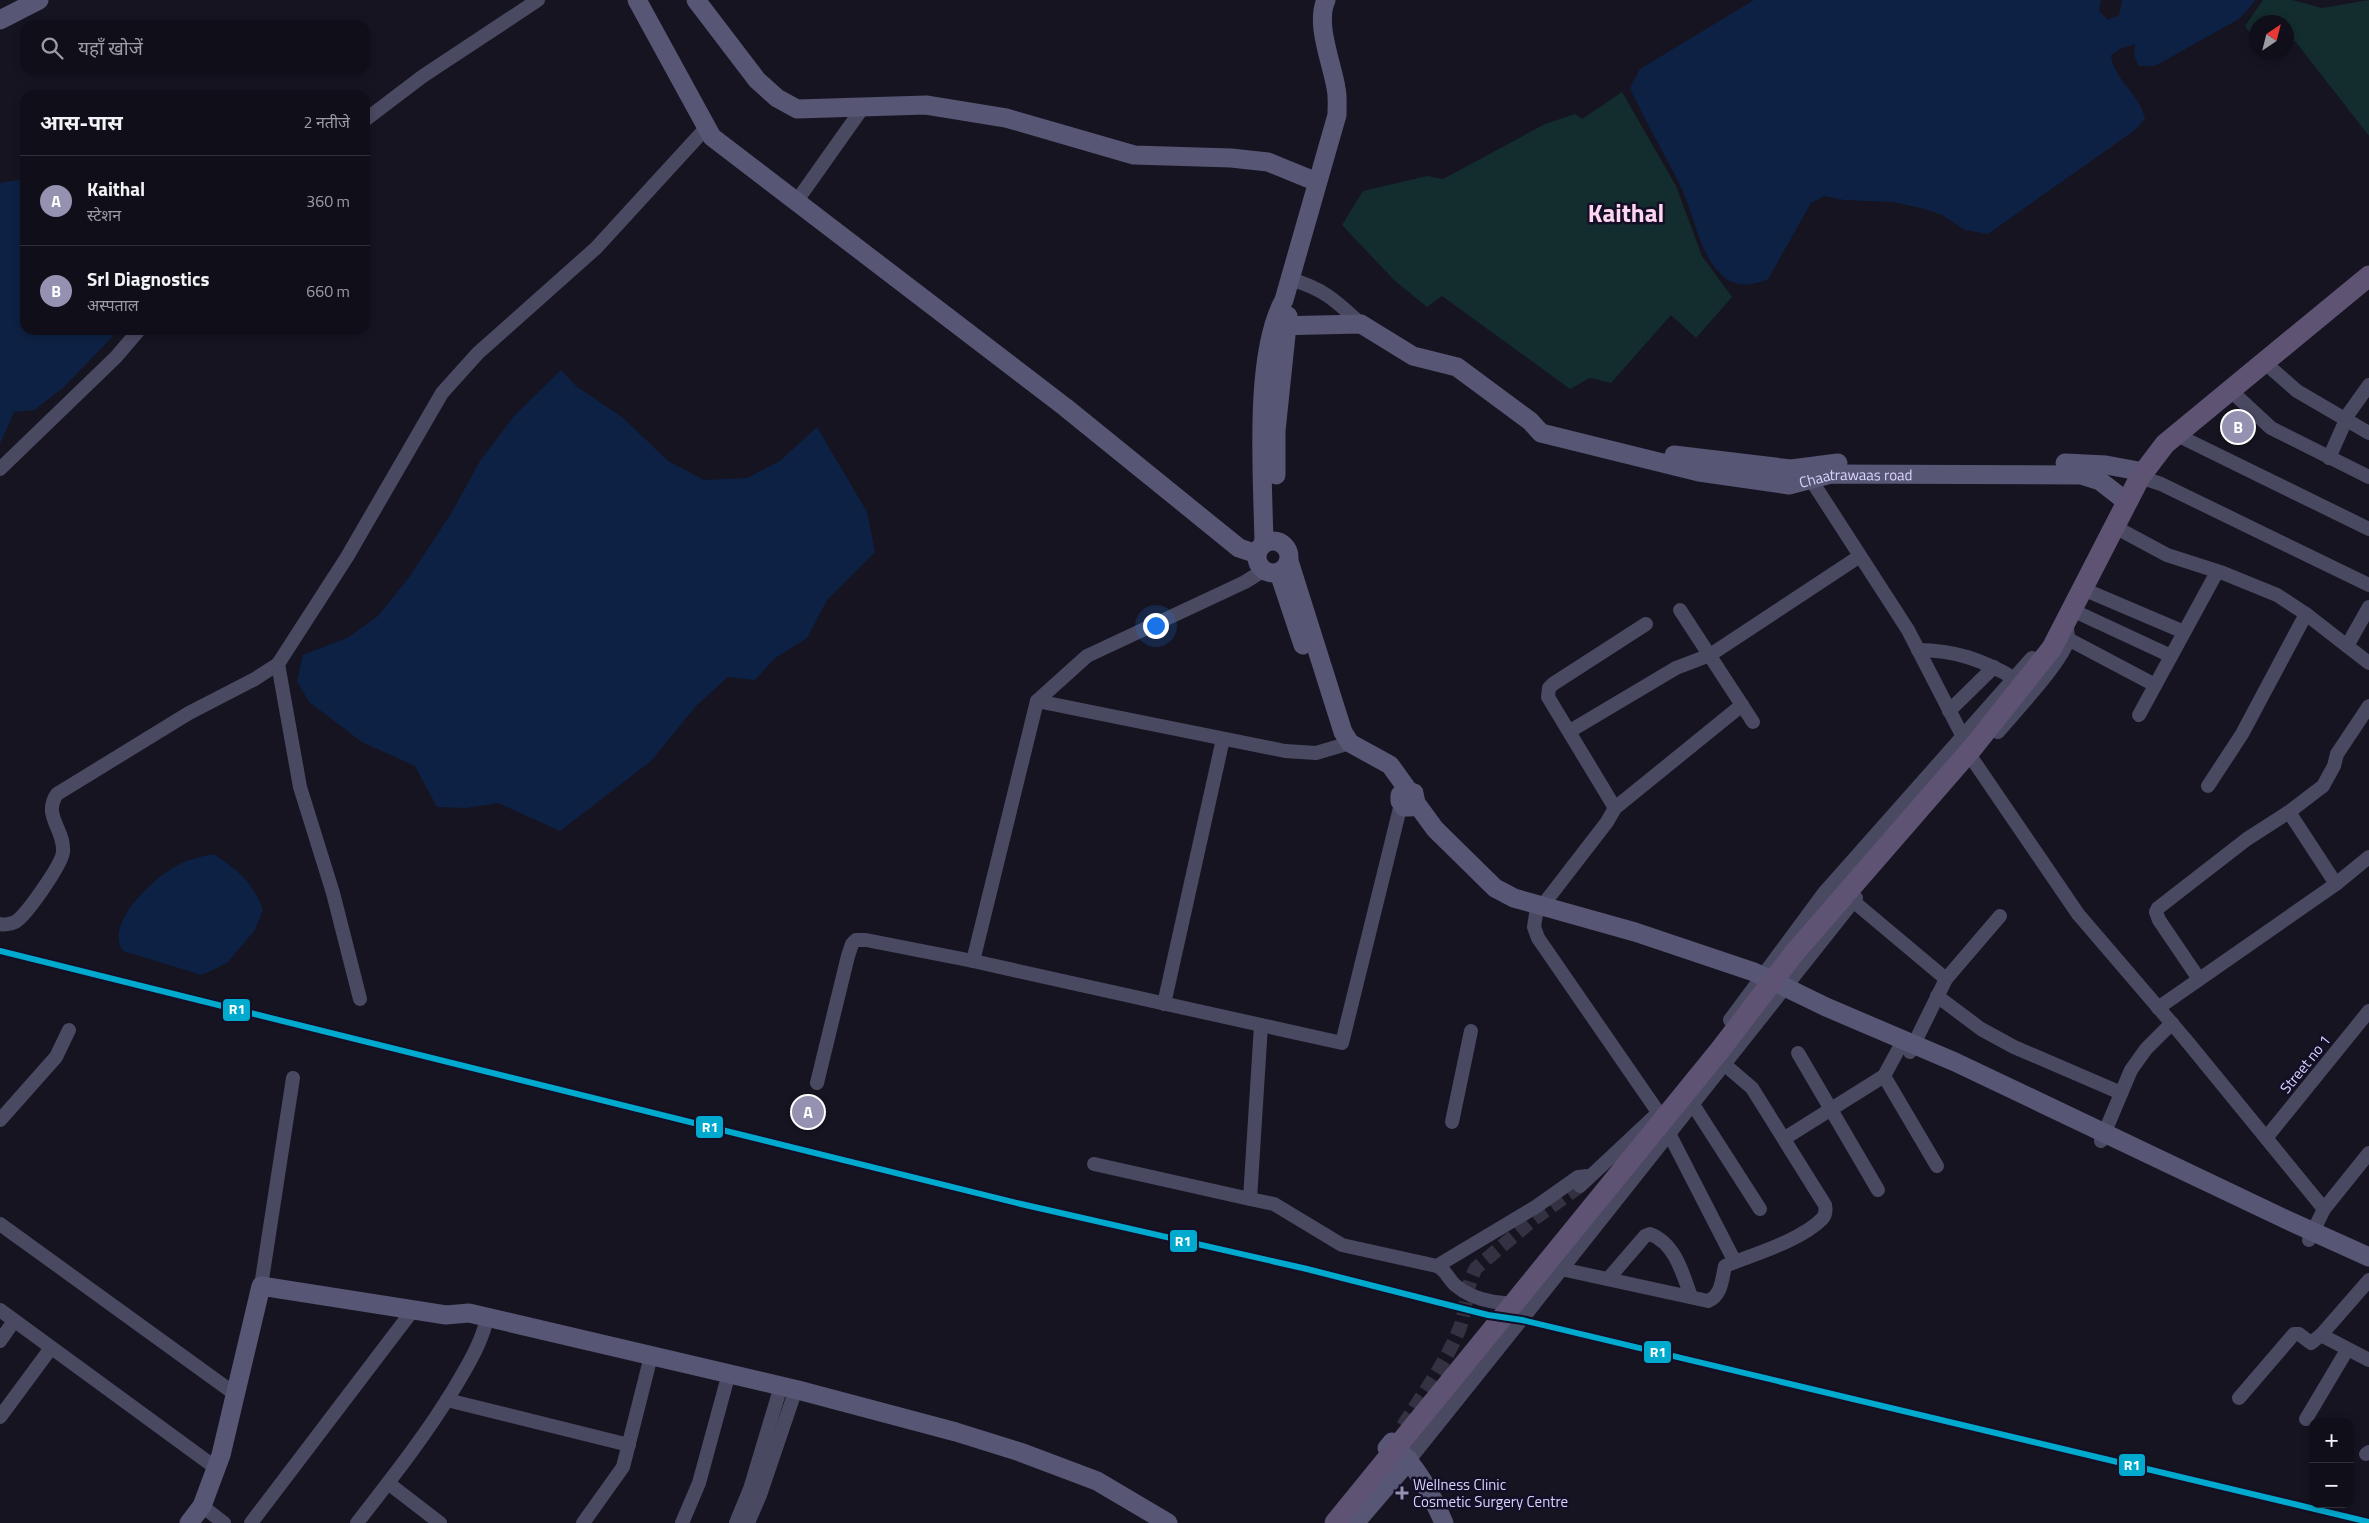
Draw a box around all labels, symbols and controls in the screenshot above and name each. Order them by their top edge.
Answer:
north arrow [2249,15,2294,60]
search box [20,20,370,75]
text: यहाँ खोजें [78,33,143,62]
icon: search [38,34,66,62]
text: आस-पास [40,106,123,138]
text: 2 नतीजे [304,110,350,134]
text: Kaithal [87,174,145,203]
text: A [51,189,61,213]
text: 360 m [306,189,350,213]
district label: Kaithal [1588,194,1664,232]
text: स्टेशन [87,203,121,227]
text: Srl Diagnostics [87,264,209,293]
text: B [51,279,61,303]
text: 660 m [306,279,350,303]
text: अस्पताल [87,293,139,317]
pin: B [2222,408,2254,446]
street label: Chaatrawaas road [1796,462,1913,493]
your location [1143,613,1169,639]
line badge: R1 [222,998,251,1022]
text: R1 [229,998,245,1019]
street label: Street no 1 [2274,1030,2336,1098]
pin: A [792,1093,824,1131]
line badge: R1 [695,1115,724,1139]
text: R1 [702,1116,718,1137]
line badge: R1 [1169,1229,1198,1253]
text: R1 [1175,1230,1191,1251]
line badge: R1 [1643,1340,1672,1364]
text: R1 [1650,1341,1666,1362]
map controls [2309,1418,2354,1508]
button: + [2309,1418,2354,1463]
line badge: R1 [2118,1453,2146,1477]
text: R1 [2124,1454,2140,1475]
button: − [2309,1463,2354,1508]
place label: Wellness Clinic Cosmetic Surgery Centre [1413,1473,1568,1513]
marker: Wellness Clinic Cosmetic Surgery Centre [1395,1486,1409,1500]

